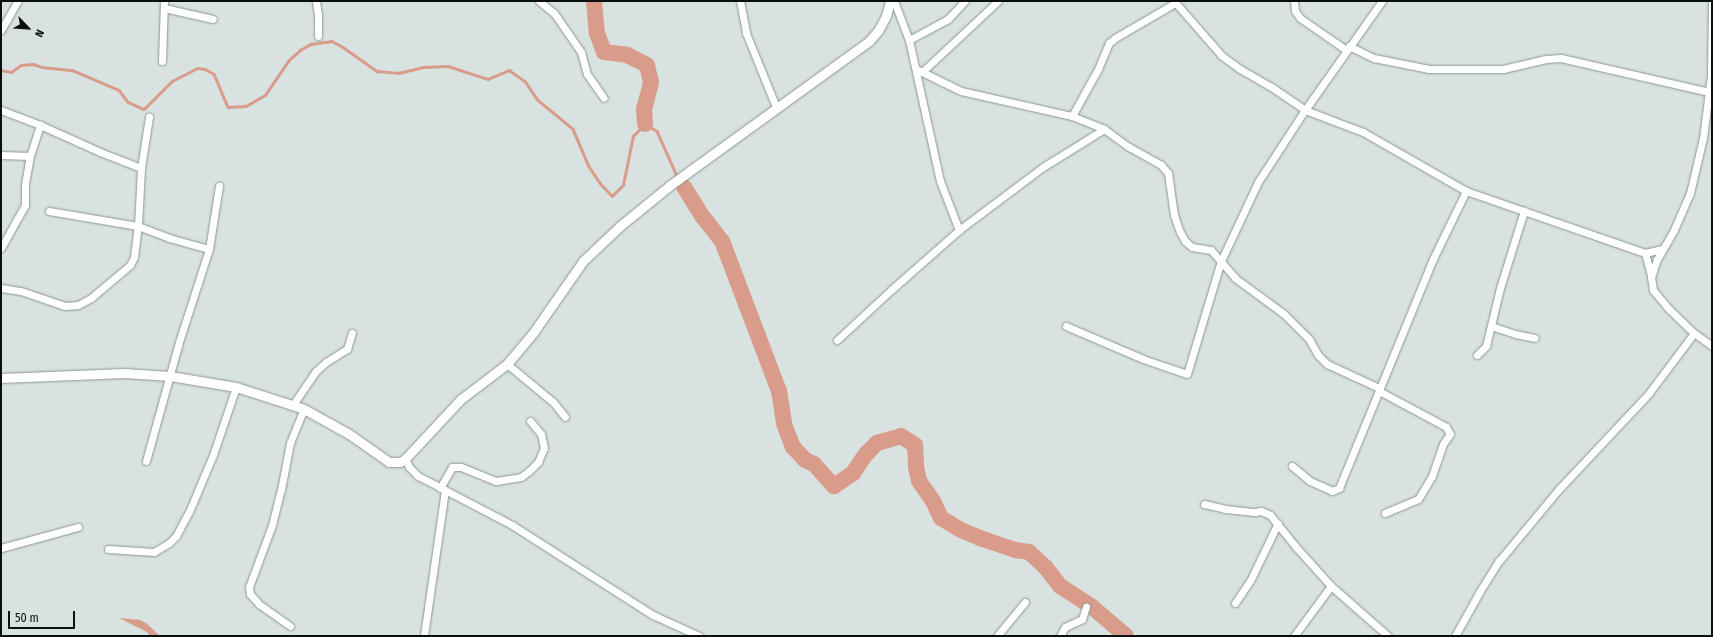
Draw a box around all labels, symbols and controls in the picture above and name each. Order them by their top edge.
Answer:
north arrow [8,8,48,48]
text: N [32,28,47,39]
scale bar [10,603,77,629]
text: 50 m [15,611,39,625]

